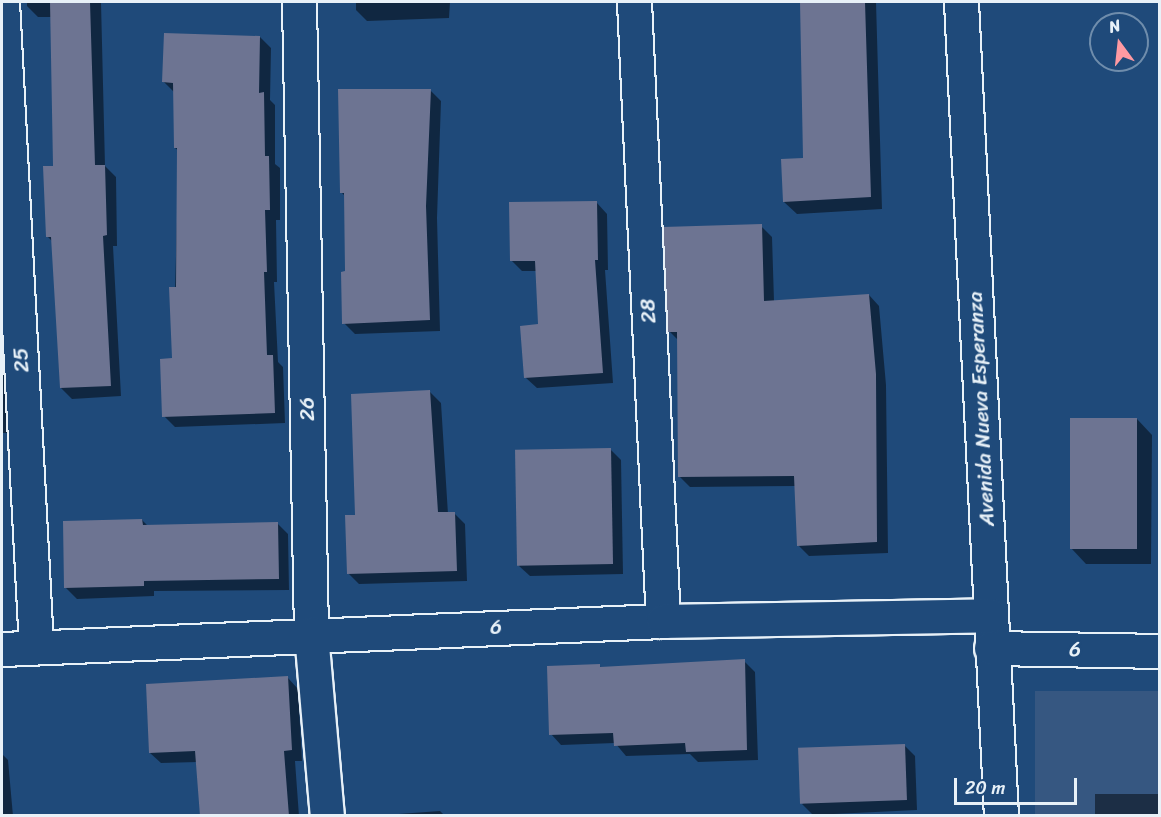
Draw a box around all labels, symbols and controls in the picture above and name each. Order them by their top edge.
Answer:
text: N [1106,11,1124,42]
north arrow [1089,12,1149,72]
street label: Avenida Nueva Esperanza [962,291,1000,527]
street label: 28 [635,298,661,324]
street label: 25 [8,347,34,373]
street label: 26 [294,397,320,421]
street label: 6 [490,614,502,640]
street label: 6 [1069,636,1081,662]
scale bar [957,766,1080,804]
text: 20 m [965,772,1005,804]

